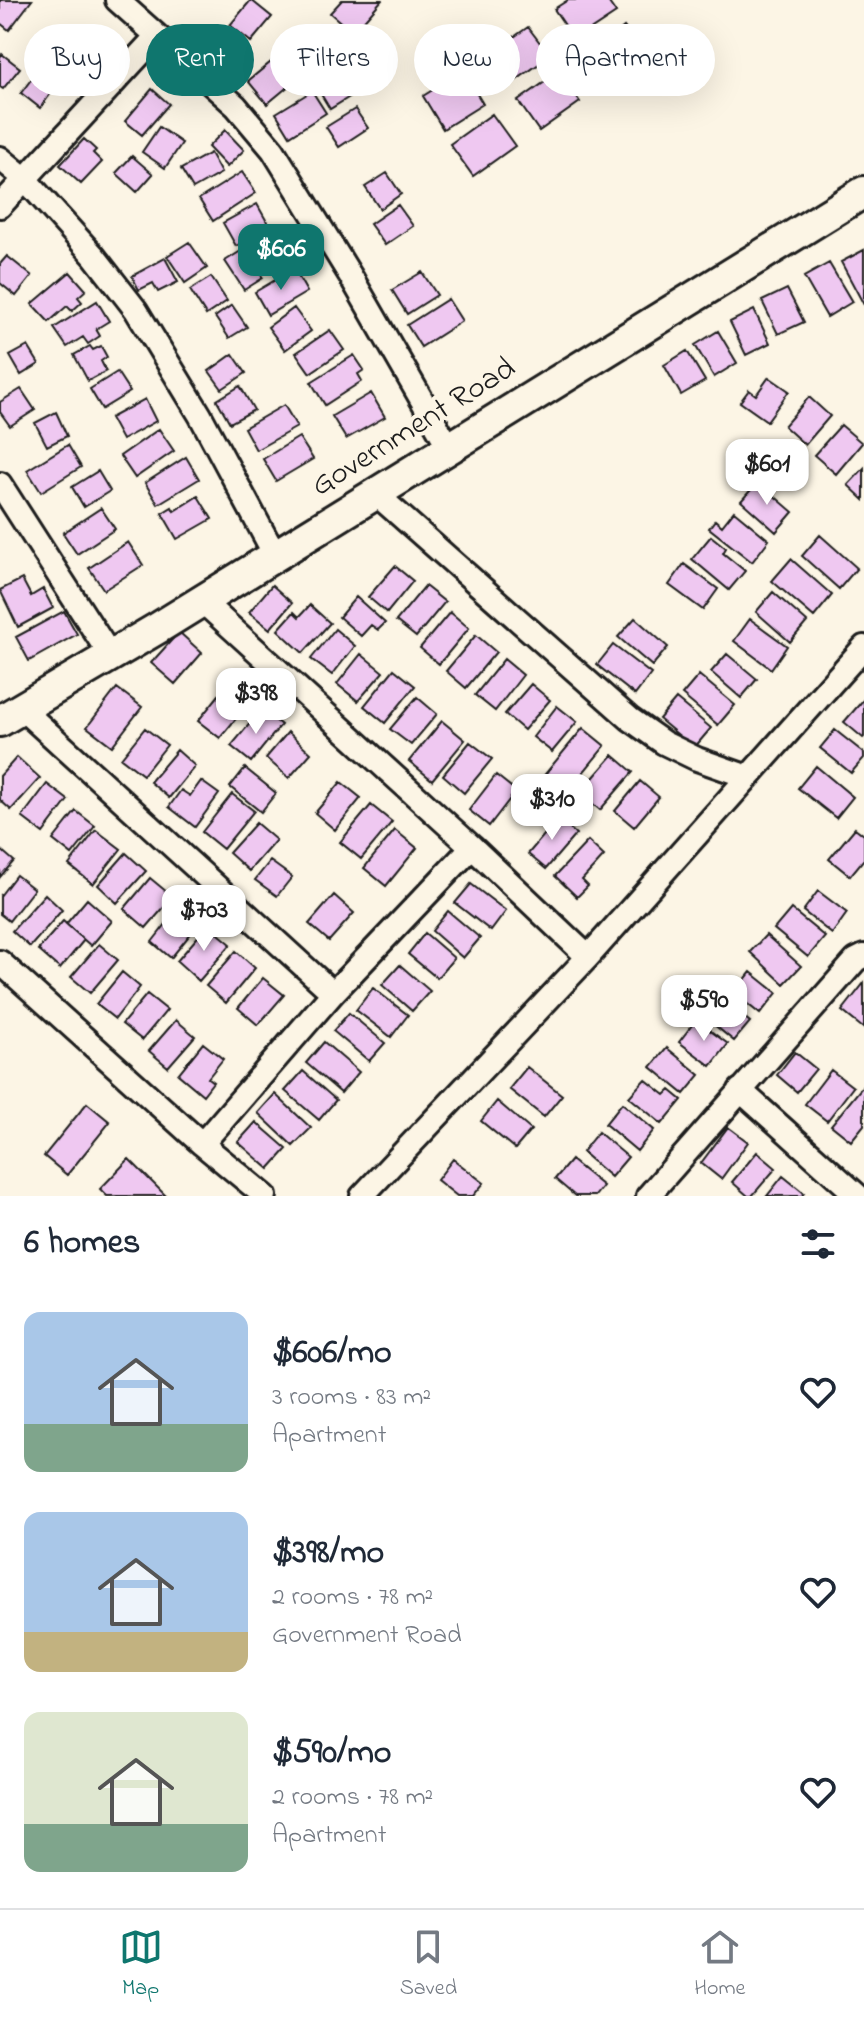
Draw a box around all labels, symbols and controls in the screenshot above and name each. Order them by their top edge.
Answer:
chip: Buy [24,24,130,96]
chip: Rent [146,24,254,96]
chip: Filters [270,24,398,96]
chip: New [414,24,520,96]
chip: Apartment [536,24,715,96]
pin: $606 [234,224,328,292]
text: $606 [256,231,306,269]
street label: Government Road [303,346,525,510]
pin: $601 [720,439,814,507]
text: $601 [744,446,790,484]
pin: $398 [209,668,303,736]
text: $398 [234,675,278,713]
pin: $310 [505,774,599,842]
text: $310 [529,781,575,819]
pin: $703 [157,885,251,953]
text: $703 [180,892,228,930]
pin: $590 [657,975,751,1043]
text: $590 [679,982,729,1020]
text: 6 homes [24,1219,140,1269]
icon: filters [796,1222,840,1266]
text: $606/mo [272,1329,392,1379]
icon: home [88,1344,184,1440]
icon: heart [796,1370,840,1414]
text: 3 rooms · 83 m² [272,1379,431,1417]
text: Apartment [272,1417,386,1455]
text: $398/mo [272,1529,384,1579]
icon: home [88,1544,184,1640]
icon: heart [796,1570,840,1614]
text: 2 rooms · 78 m² [272,1579,433,1617]
text: Government Road [272,1617,462,1655]
text: $590/mo [272,1729,392,1779]
icon: home [88,1744,184,1840]
icon: heart [796,1770,840,1814]
text: 2 rooms · 78 m² [272,1779,433,1817]
text: Apartment [272,1817,386,1855]
tab: Map [119,1925,163,2005]
tab: Saved [400,1925,457,2005]
tab: Home [694,1925,745,2005]

